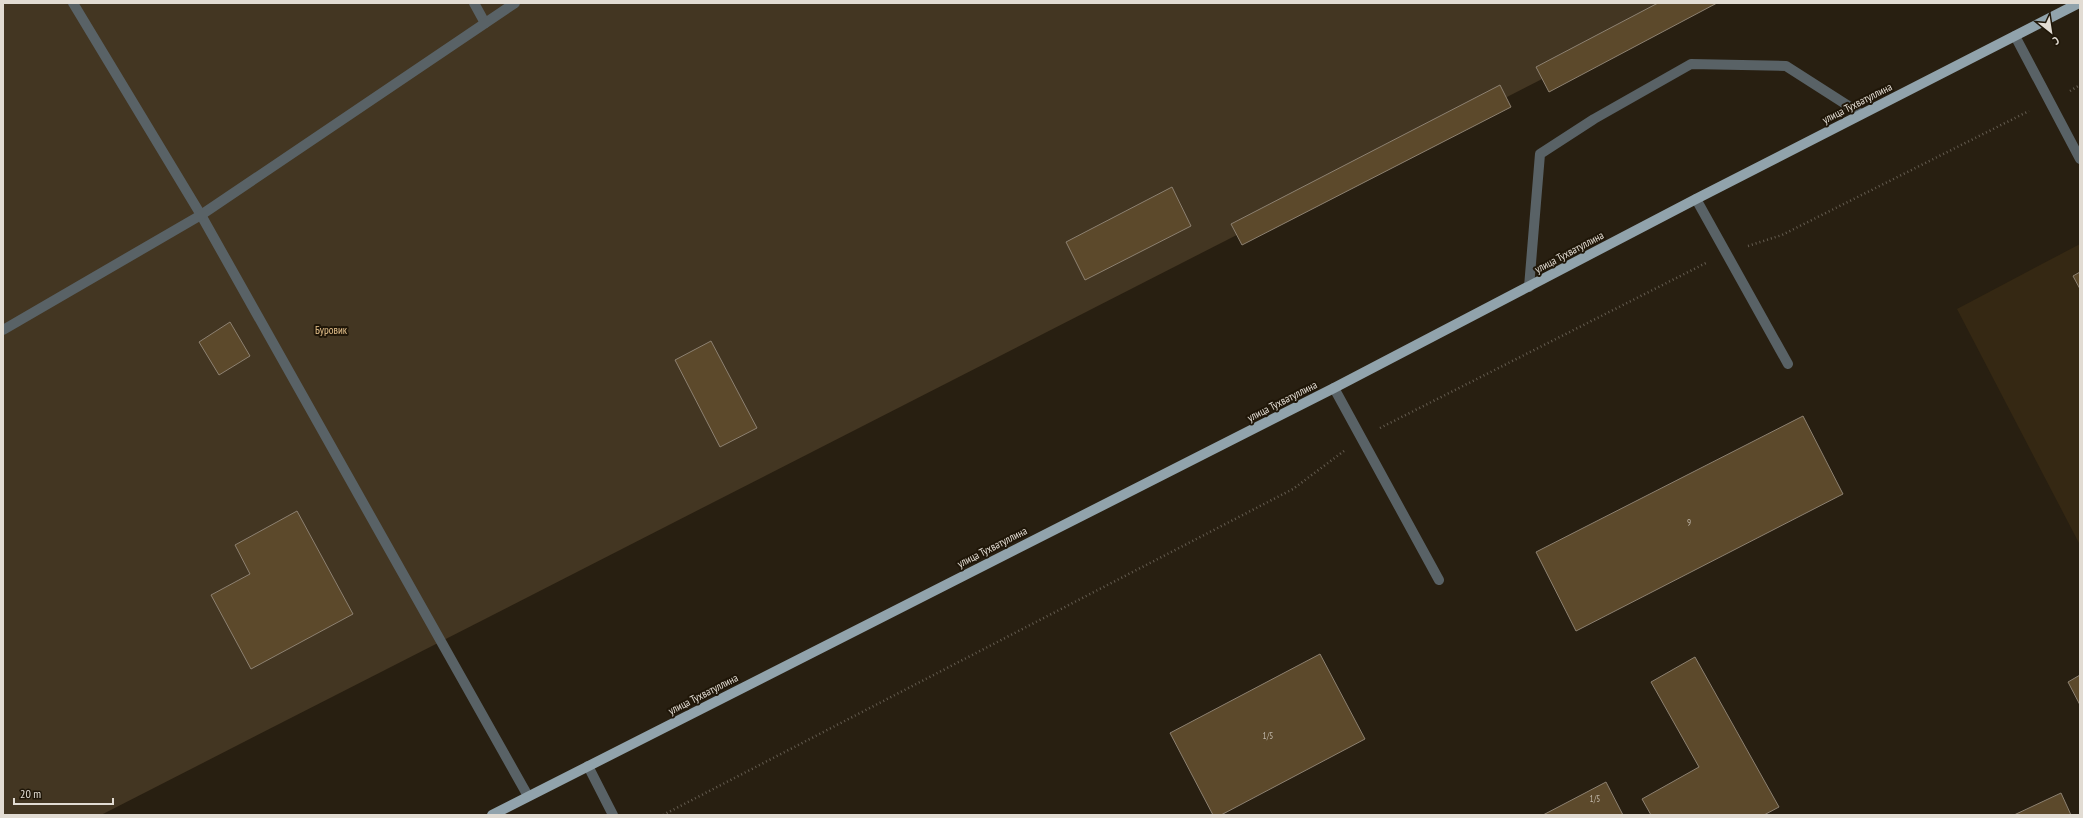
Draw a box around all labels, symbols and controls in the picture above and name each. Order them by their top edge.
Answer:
north arrow [2031,12,2071,52]
text: С [2050,33,2062,48]
street label: улица Тухватуллина [1820,79,1894,127]
street label: улица Тухватуллина [1532,228,1606,276]
park label: Буровик [315,323,348,337]
street label: улица Тухватуллина [1245,377,1319,425]
house number: 9 [1687,517,1691,528]
street label: улица Тухватуллина [955,523,1029,571]
street label: улица Тухватуллина [666,670,740,718]
house number: 1/5 [1263,730,1273,741]
scale bar [14,780,113,806]
text: 20 m [20,786,41,801]
house number: 1/5 [1590,793,1600,804]

